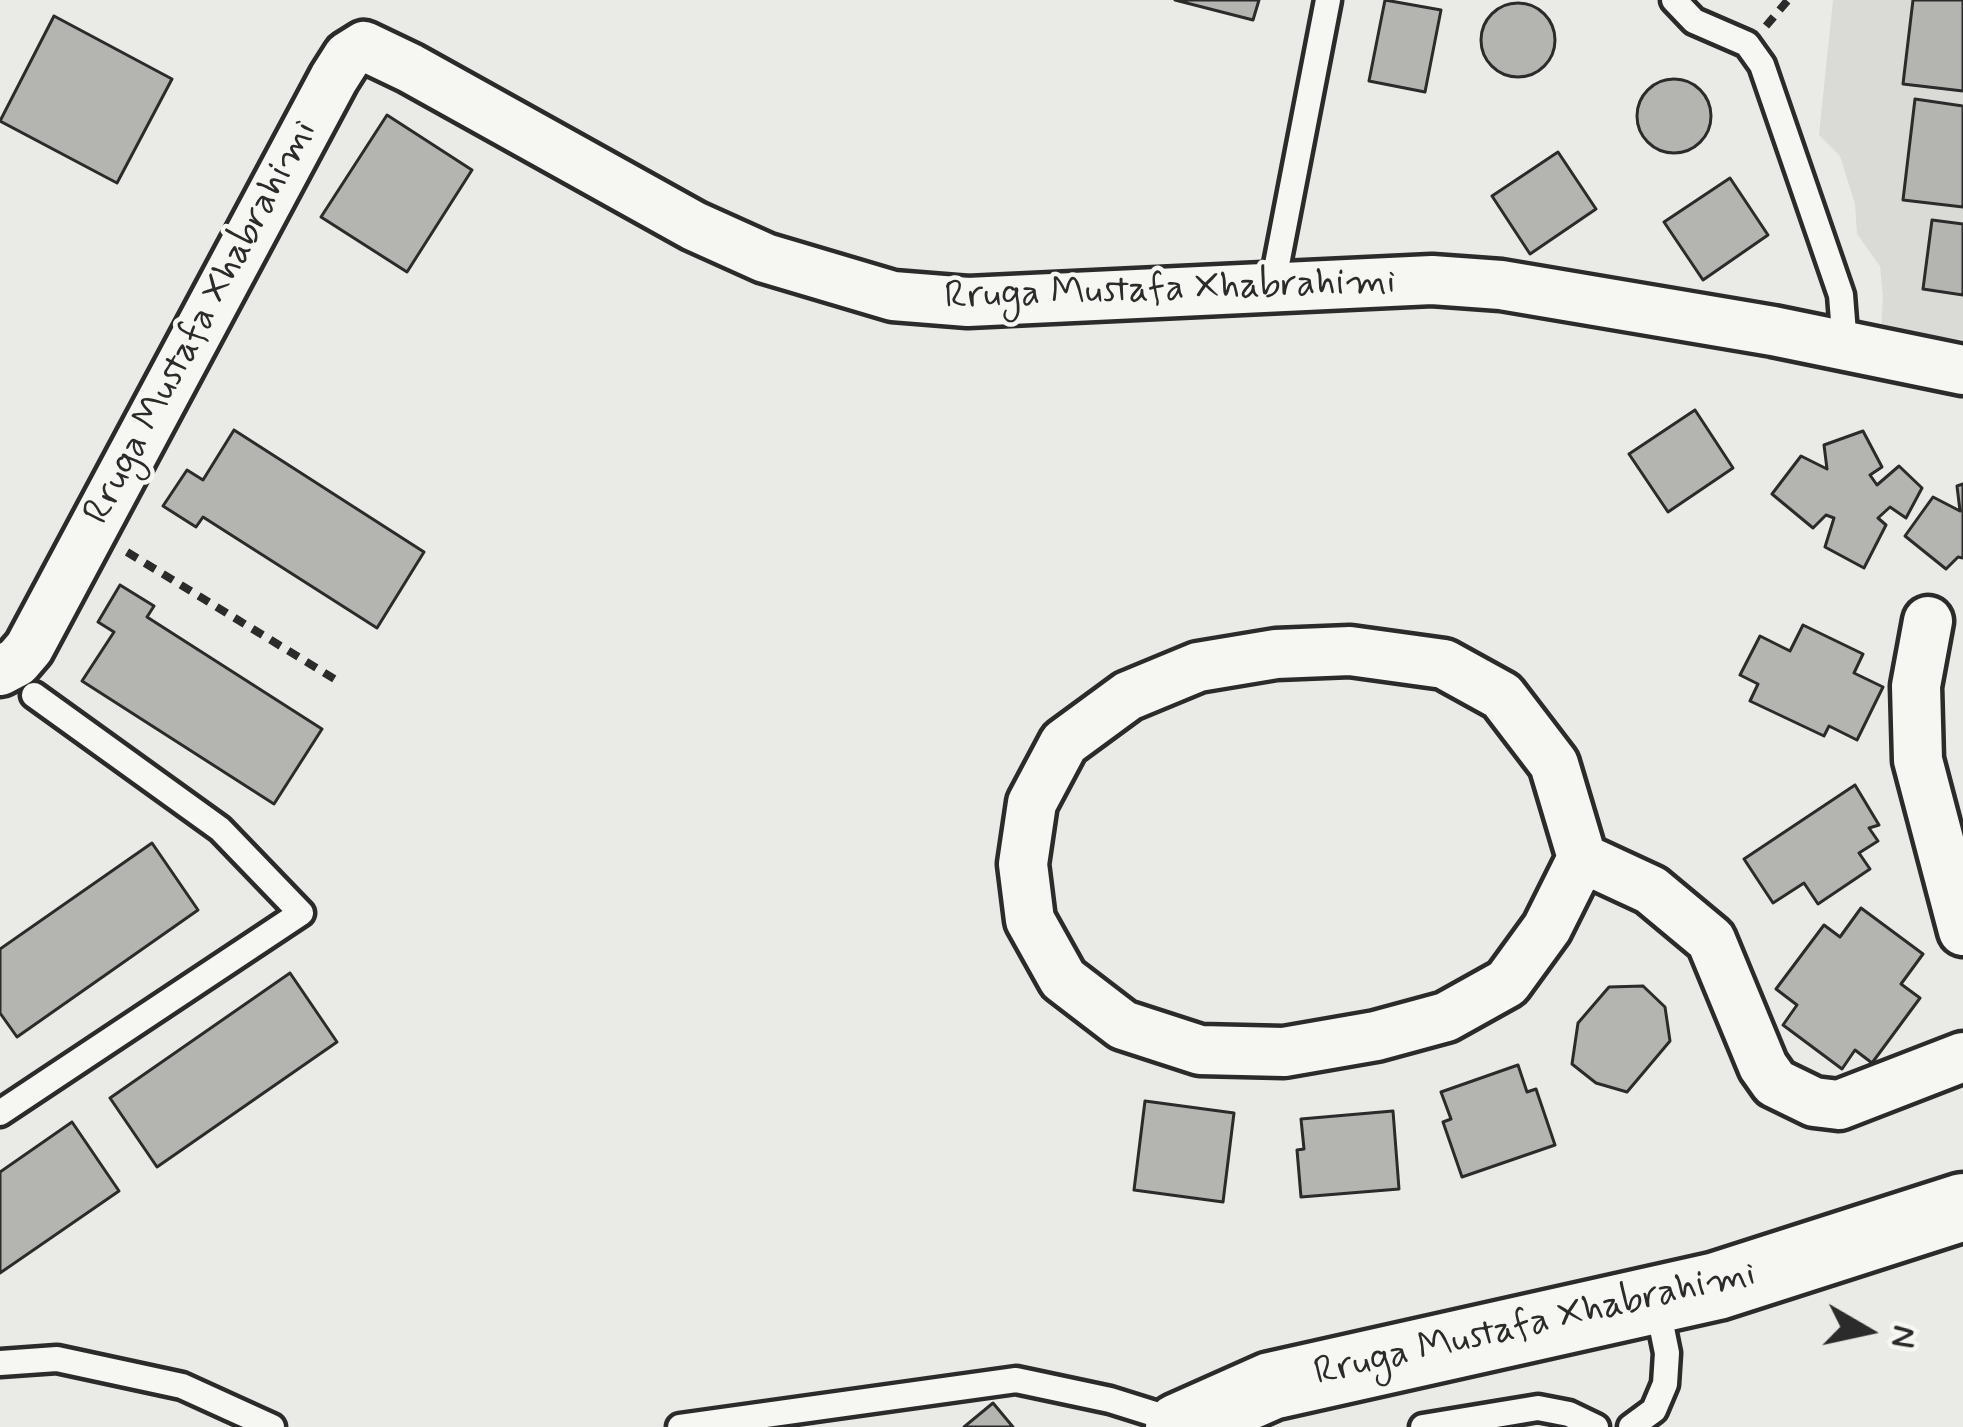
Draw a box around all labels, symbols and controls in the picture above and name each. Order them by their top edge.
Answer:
street label: Rruga Mustafa Xhabrahimi [75,113,329,533]
street label: Rruga Mustafa Xhabrahimi [944,260,1396,322]
street label: Rruga Mustafa Xhabrahimi [1310,1251,1760,1399]
north arrow [1807,1271,1927,1391]
text: N [1879,1322,1926,1351]

